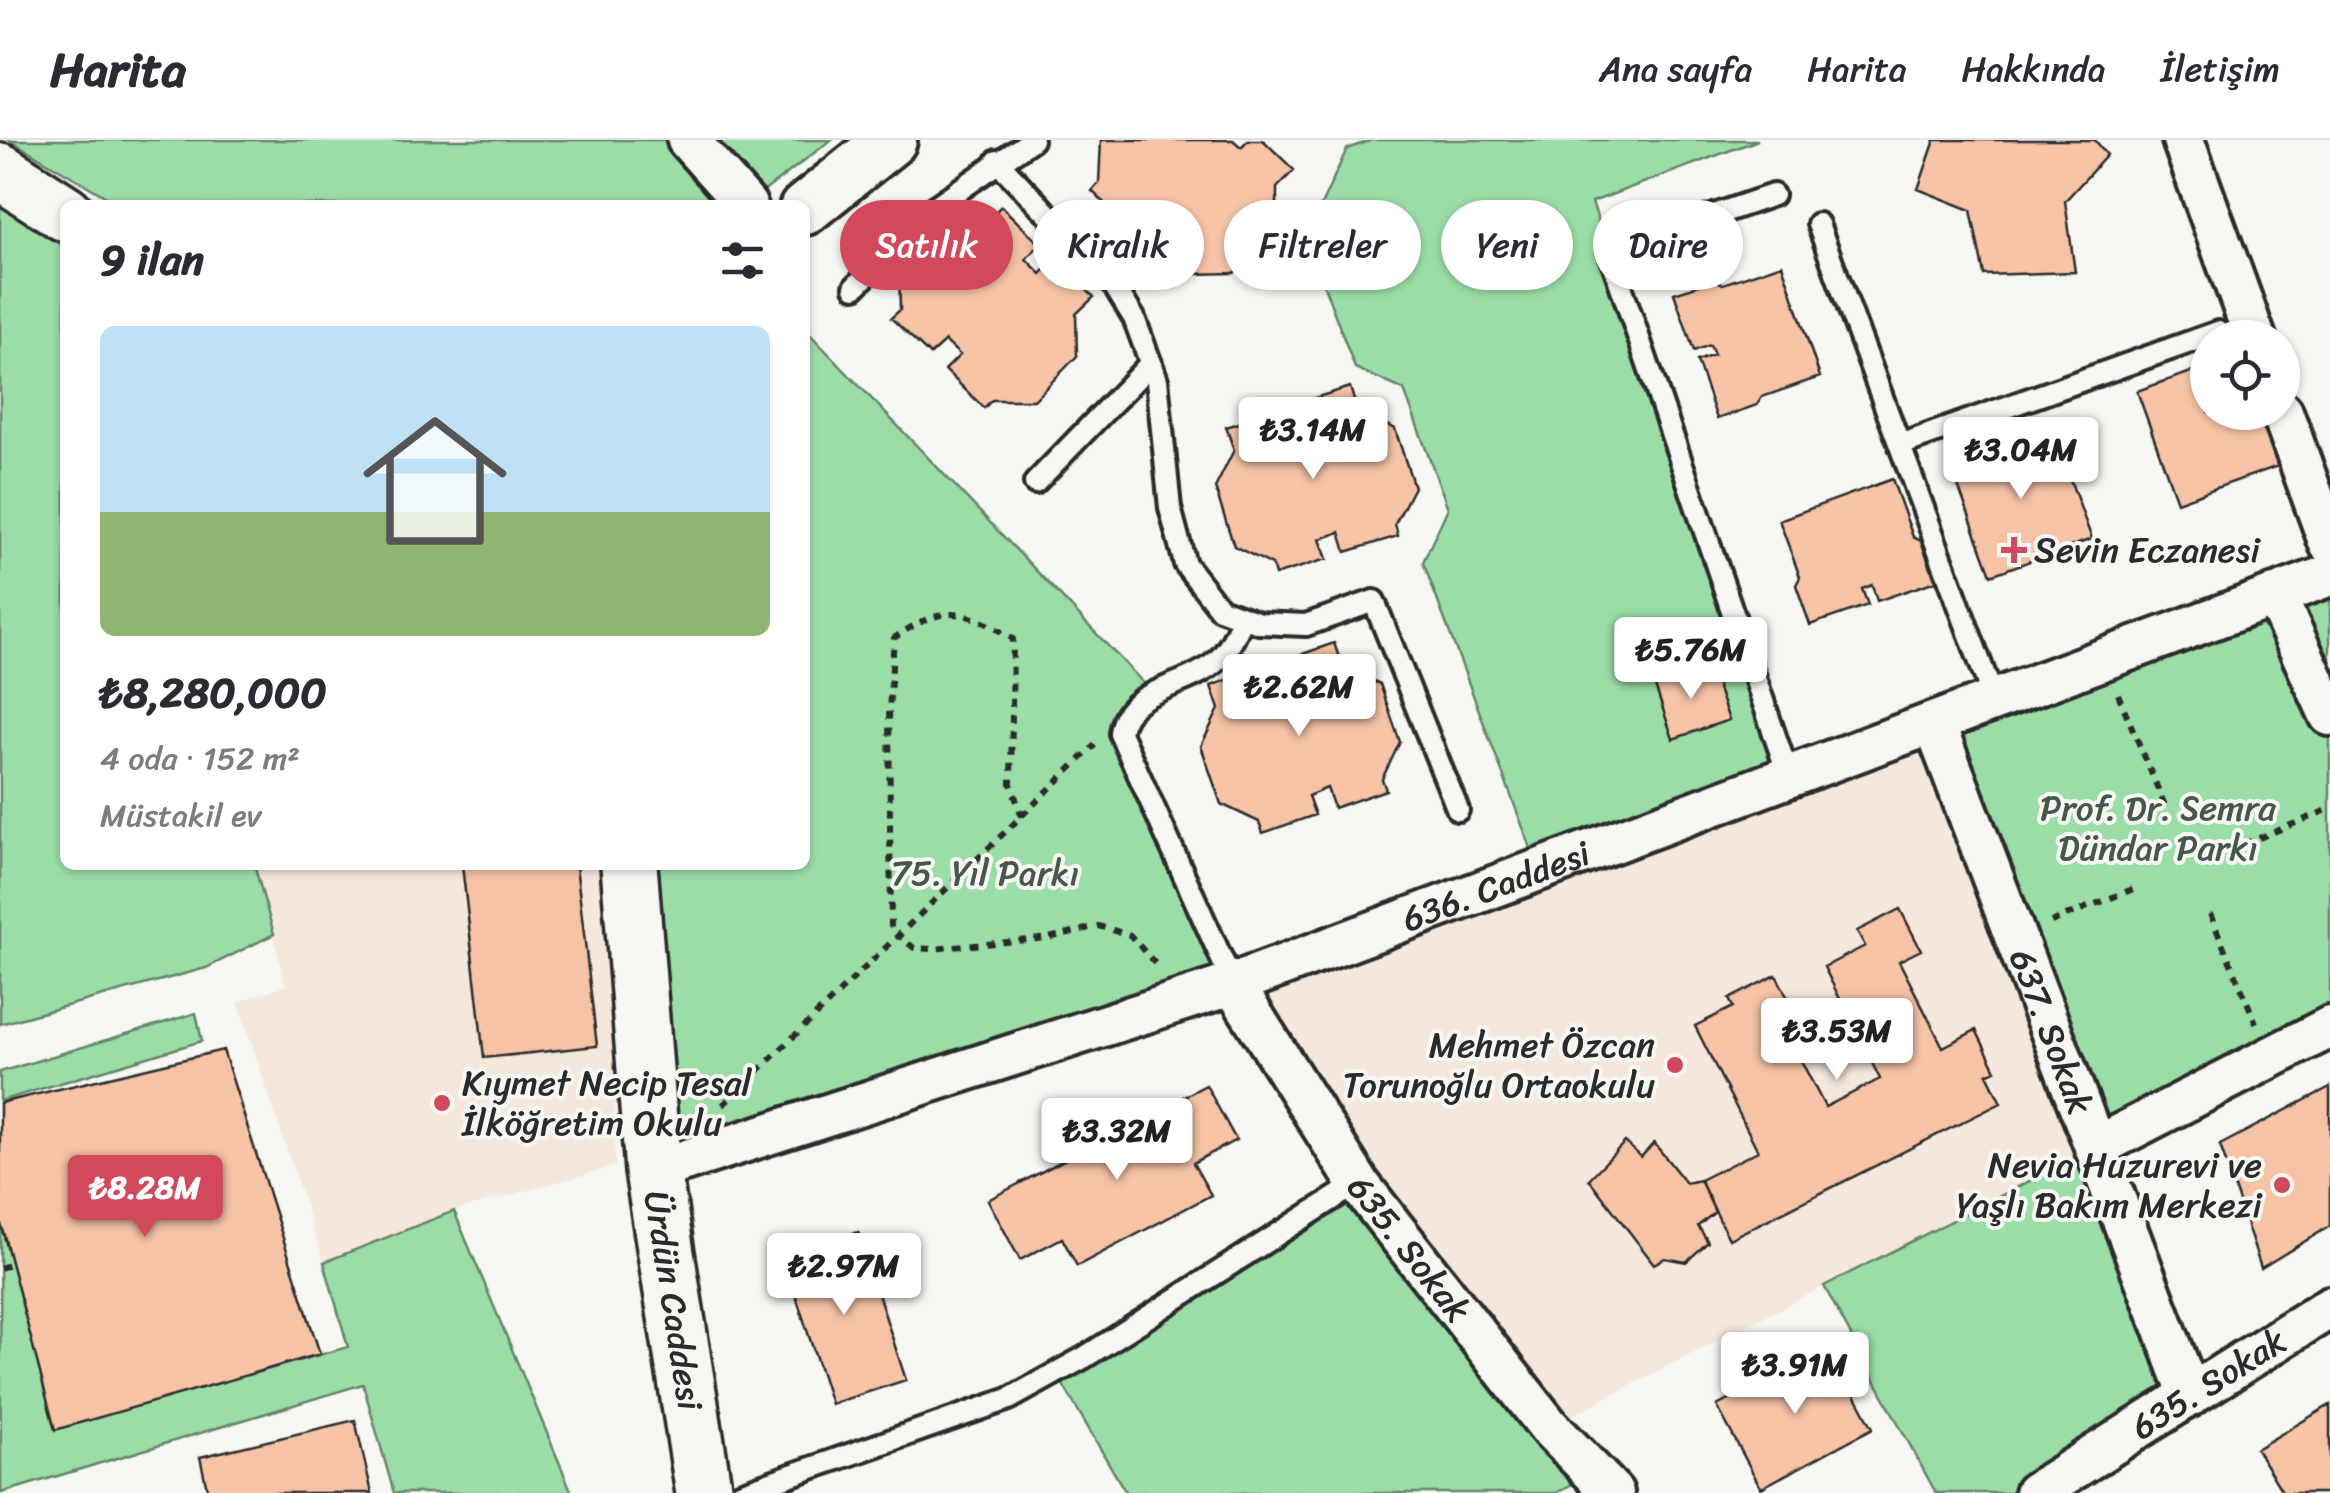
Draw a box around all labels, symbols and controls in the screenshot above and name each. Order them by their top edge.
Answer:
text: Harita [50,27,186,112]
text: Ana sayfa [1599,38,1752,100]
text: Harita [1807,38,1907,100]
text: Hakkında [1962,38,2106,100]
text: İletişim [2161,38,2280,100]
chip: Satılık [840,200,1013,290]
chip: Kiralık [1033,200,1204,290]
chip: Filtreler [1224,200,1421,290]
chip: Yeni [1441,200,1573,290]
chip: Daire [1593,200,1743,290]
text: 9 ilan [100,223,204,297]
icon: filters [715,233,770,288]
map controls [2190,320,2300,430]
button: locate [2190,320,2300,430]
icon: home [345,391,525,571]
pin: ₺3.14M [1232,397,1394,482]
text: ₺3.14M [1261,401,1365,458]
pin: ₺3.04M [1940,417,2102,502]
text: ₺3.04M [1965,421,2077,478]
place label: Sevin Eczanesi [2034,519,2261,581]
marker: Sevin Eczanesi [2003,539,2025,561]
pin: ₺5.76M [1610,617,1772,702]
text: ₺5.76M [1636,621,1746,678]
pin: ₺2.62M [1218,654,1380,739]
text: ₺8,280,000 [100,656,327,730]
text: ₺2.62M [1245,658,1353,715]
text: 4 oda · 152 m² [100,730,300,787]
park label: Prof. Dr. Semra Dündar Parkı [2040,777,2276,879]
text: Müstakil ev [100,787,262,844]
street label: 636. Caddesi [1393,822,1600,949]
park label: 75. Yıl Parkı [891,842,1079,904]
street label: 637. Sokak [1992,939,2111,1124]
pin: ₺3.53M [1756,998,1918,1083]
text: ₺3.53M [1783,1002,1891,1059]
place label: Mehmet Özcan Torunoğlu Ortaokulu [1343,1014,1655,1116]
place label: Kıymet Necip Tesal İlköğretim Okulu [461,1052,752,1154]
marker: Mehmet Özcan Torunoğlu Ortaokulu [1664,1054,1686,1076]
marker: Kıymet Necip Tesal İlköğretim Okulu [431,1092,453,1114]
pin: ₺3.32M [1036,1098,1198,1183]
text: ₺3.32M [1063,1102,1171,1159]
place label: Nevia Huzurevi ve Yaşlı Bakım Merkezi [1956,1134,2263,1236]
pin: ₺8.28M [64,1155,226,1240]
text: ₺8.28M [90,1159,200,1216]
street label: 635. Sokak [1331,1160,1488,1337]
marker: Nevia Huzurevi ve Yaşlı Bakım Merkezi [2271,1174,2293,1196]
street label: Ürdün Caddesi [626,1186,722,1416]
pin: ₺2.97M [763,1233,925,1318]
text: ₺2.97M [789,1237,899,1294]
street label: 635. Sokak [2118,1311,2299,1456]
pin: ₺3.91M [1714,1332,1876,1417]
text: ₺3.91M [1743,1336,1847,1393]

